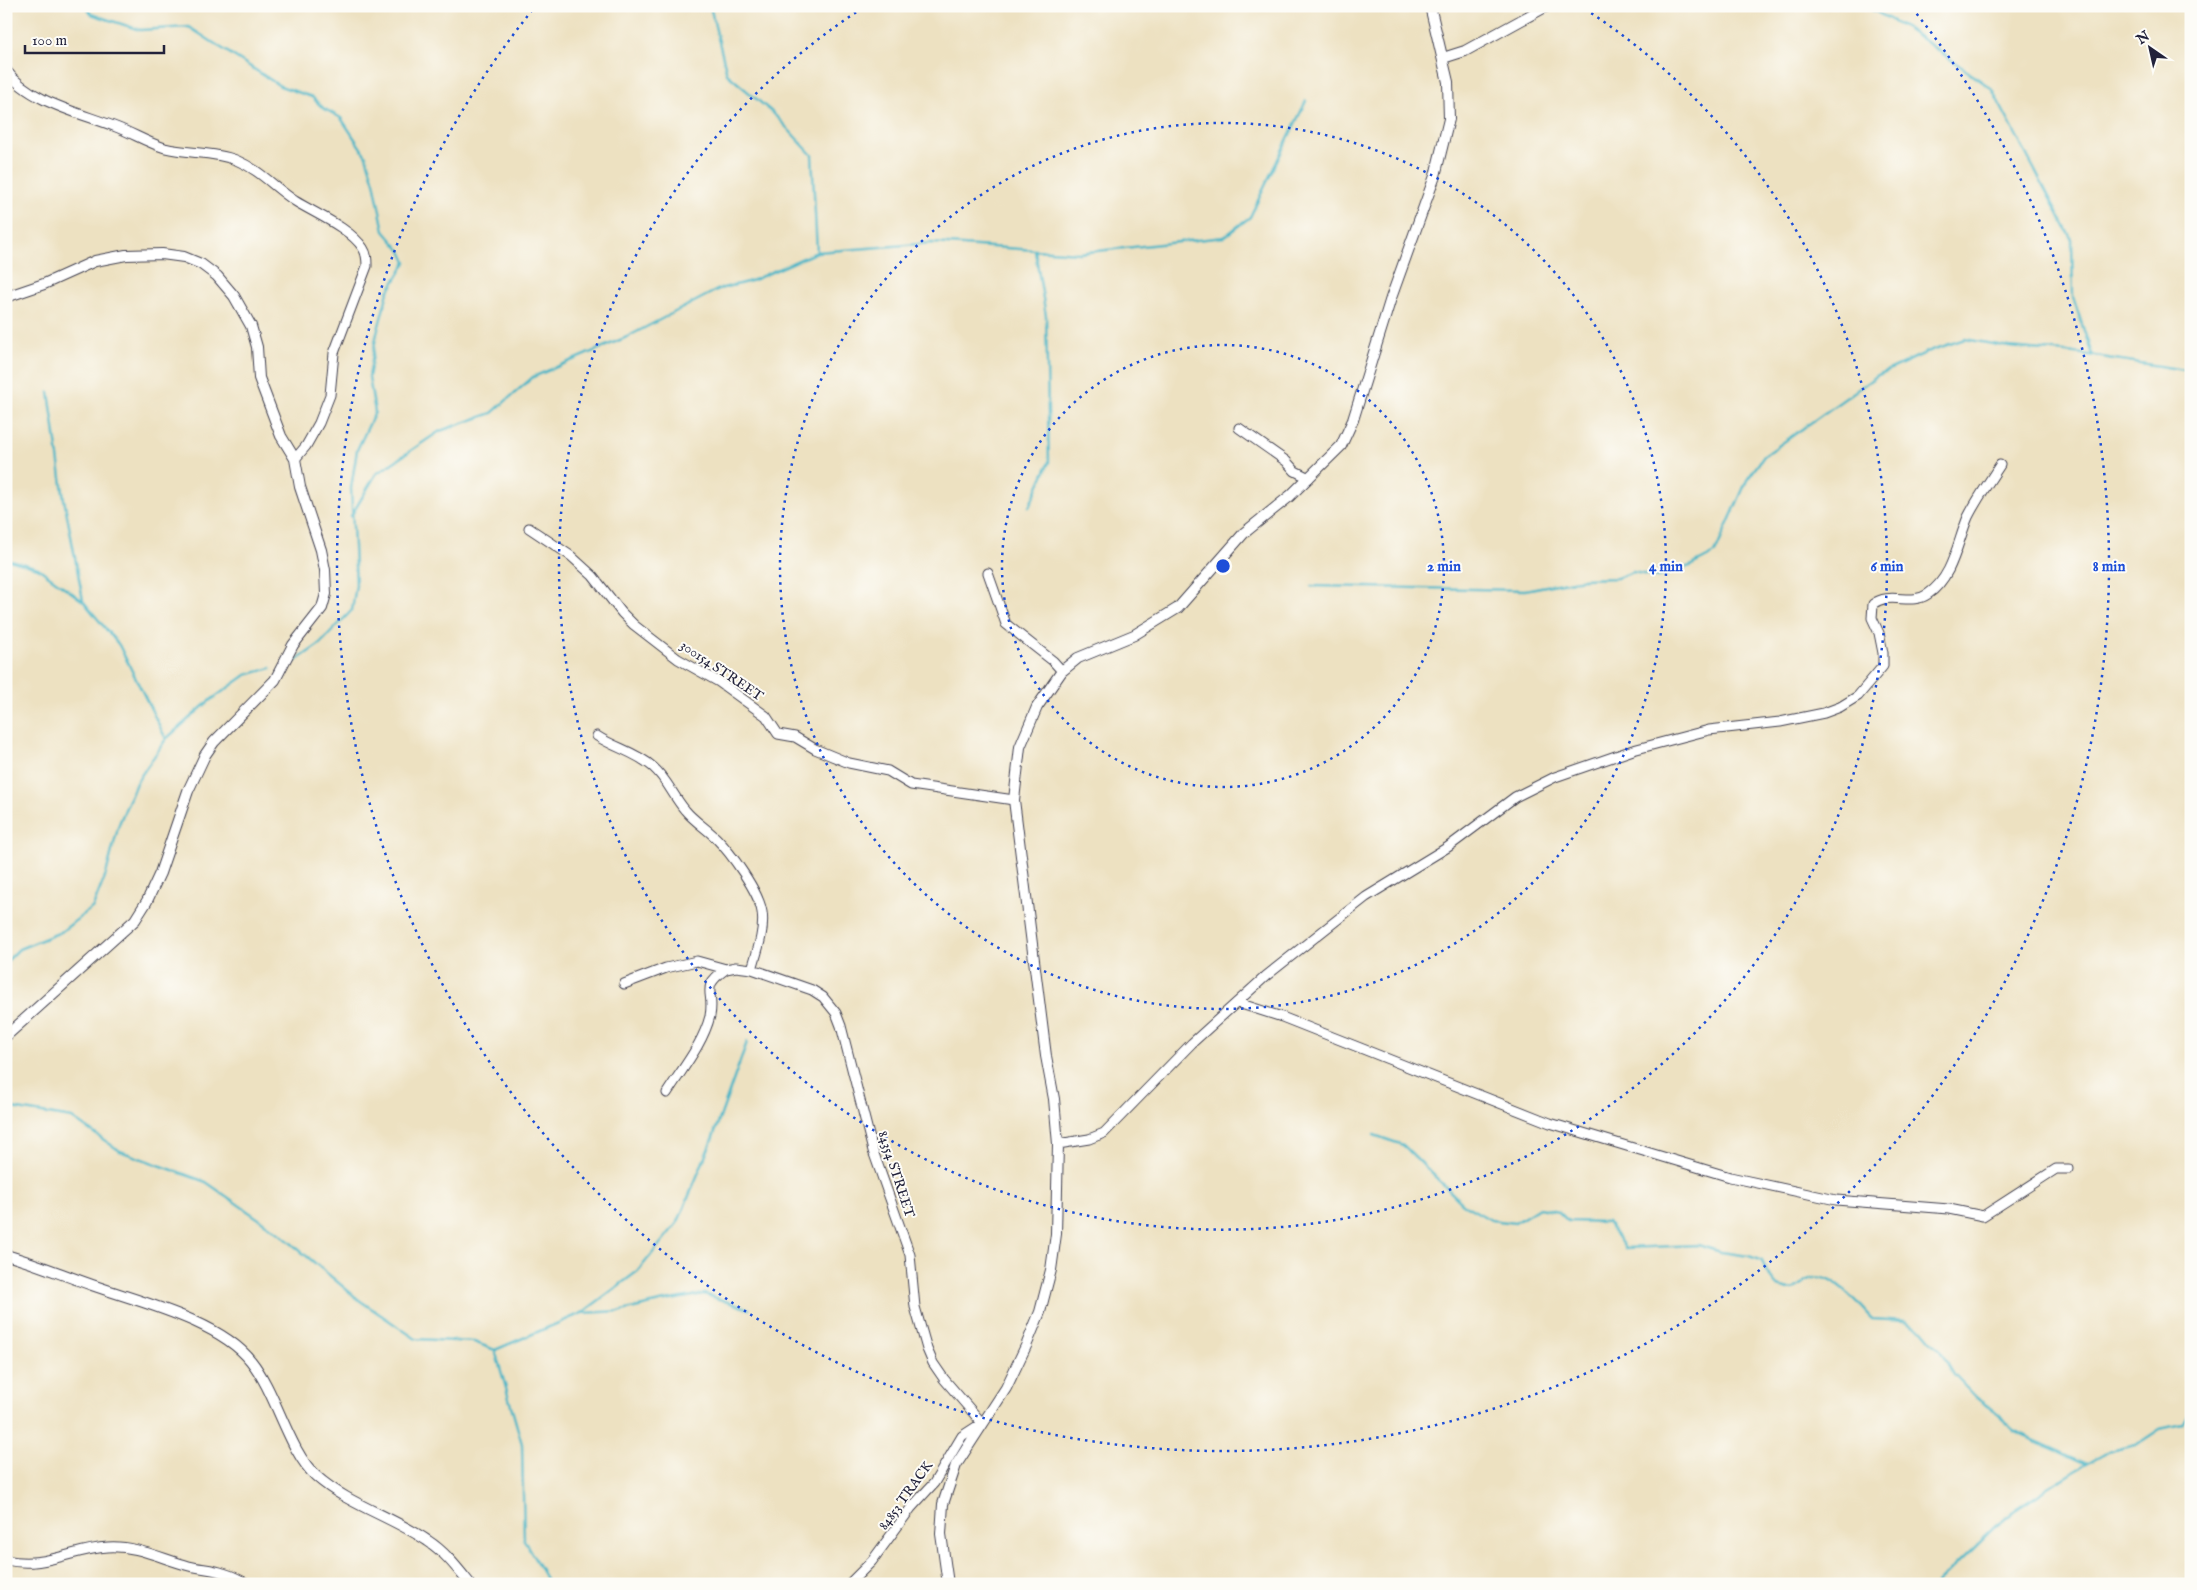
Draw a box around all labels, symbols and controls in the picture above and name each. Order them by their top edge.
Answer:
scale bar [25,22,164,54]
north arrow [2124,22,2174,72]
text: N [2132,27,2153,49]
text: 100 m [32,31,68,50]
centre of rings [1214,557,1232,575]
text: 2 min [1427,557,1461,576]
text: 4 min [1649,557,1683,576]
text: 6 min [1870,557,1904,576]
text: 8 min [2093,557,2125,576]
street label: 300154 STREET [676,636,767,706]
street label: 84354 STREET [874,1129,919,1221]
street label: 84853 TRACK [875,1457,938,1534]

